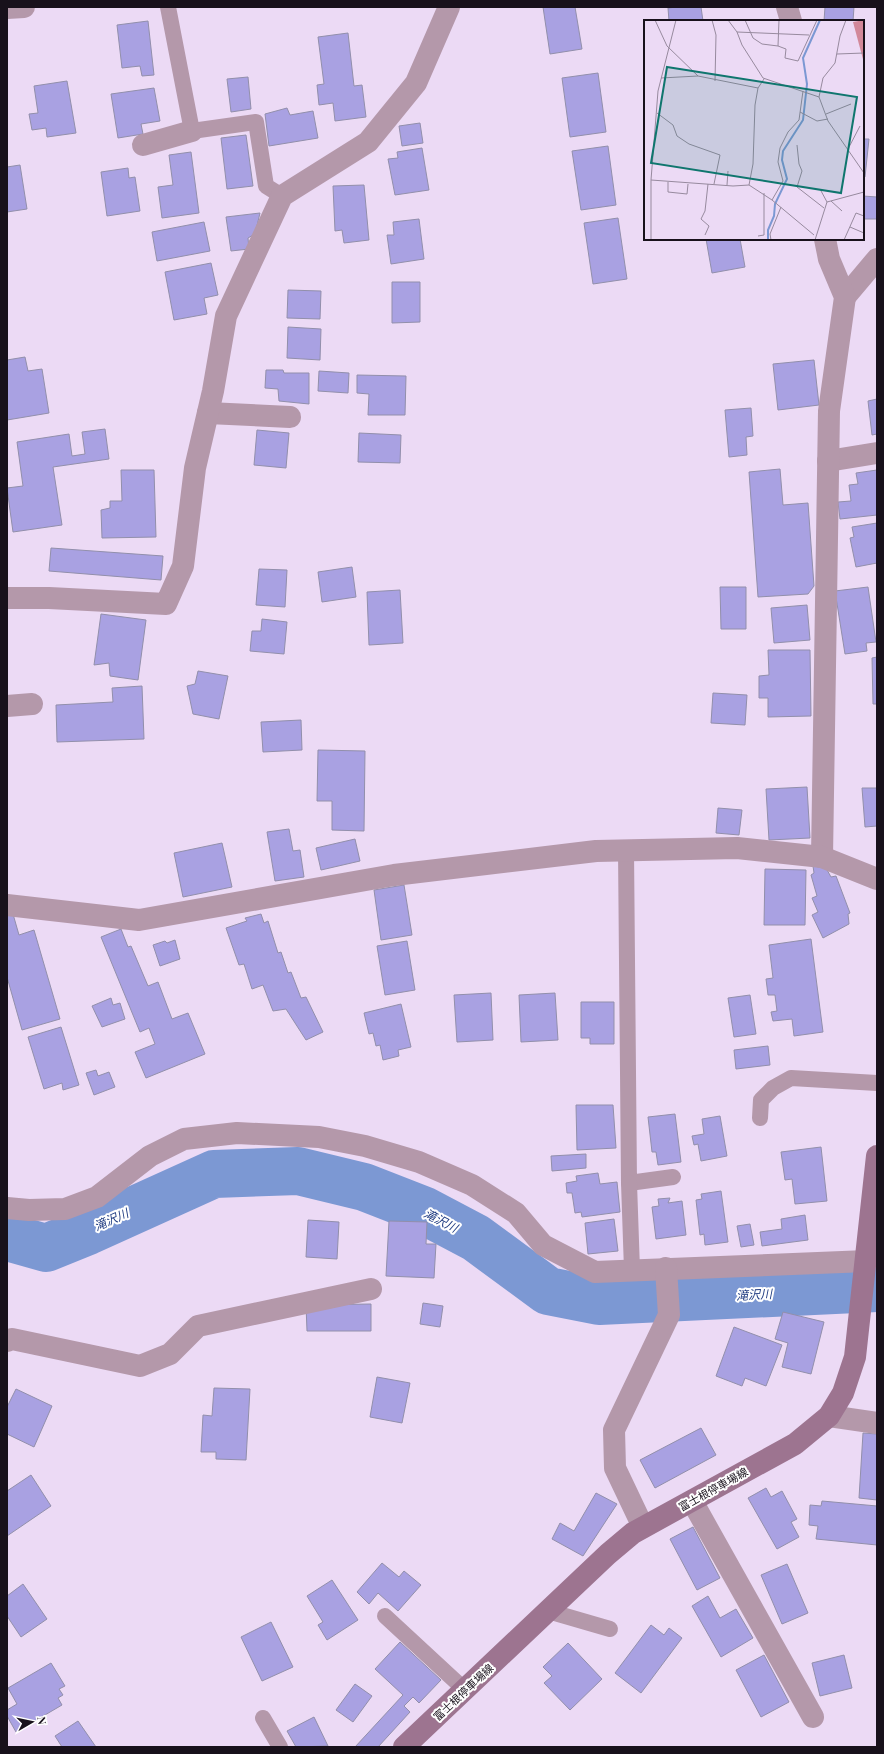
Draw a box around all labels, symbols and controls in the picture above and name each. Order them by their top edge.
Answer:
inset map [644,20,864,240]
water label: 滝沢川 [91,1204,133,1234]
water label: 滝沢川 [421,1205,462,1236]
water label: 滝沢川 [736,1285,774,1303]
street label: 富士根停車場線 [676,1464,750,1514]
street label: 富士根停車場線 [430,1660,496,1724]
north arrow [12,1702,52,1742]
text: N [34,1715,50,1726]

